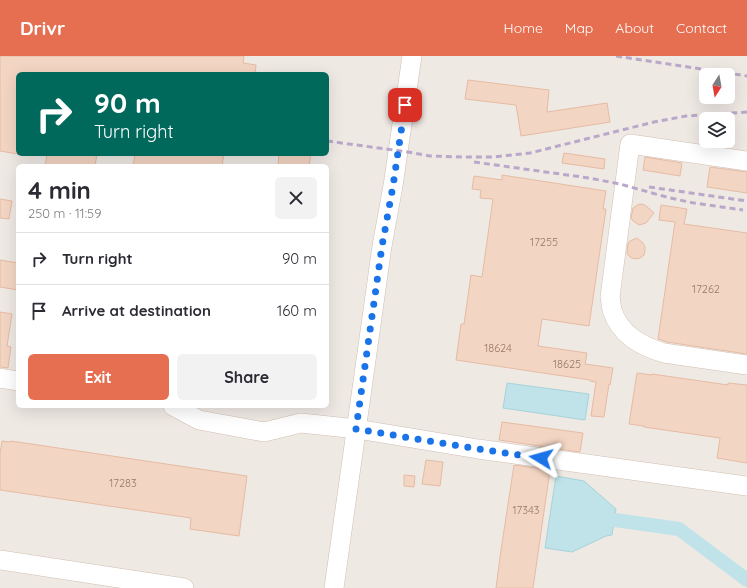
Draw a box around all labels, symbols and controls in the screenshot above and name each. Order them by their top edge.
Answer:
text: Drivr [20,16,65,40]
text: Home [504,19,543,37]
text: Map [565,19,593,37]
text: About [615,19,654,37]
text: Contact [676,19,727,37]
north arrow [699,68,735,104]
map controls [699,68,735,148]
text: 90 m [94,85,161,120]
icon: right [28,88,80,140]
pin [388,88,422,122]
icon: arrive [394,94,416,116]
button: layers [699,112,735,148]
text: Turn right [94,120,174,143]
text: 4 min [28,175,91,205]
button: close [275,177,317,219]
text: 250 m · 11:59 [28,205,101,221]
house number: 17255 [530,235,558,249]
icon: right [28,248,50,270]
text: Turn right [62,249,133,268]
text: 90 m [282,249,317,268]
house number: 17262 [692,282,720,296]
icon: arrive [28,300,50,322]
text: Arrive at destination [62,301,211,320]
text: 160 m [277,301,317,320]
house number: 18624 [484,341,512,355]
button: Exit [28,354,169,400]
button: Share [177,354,317,400]
house number: 18625 [553,357,581,371]
position arrow [520,437,562,479]
house number: 17283 [109,476,137,490]
house number: 17343 [512,503,540,517]

